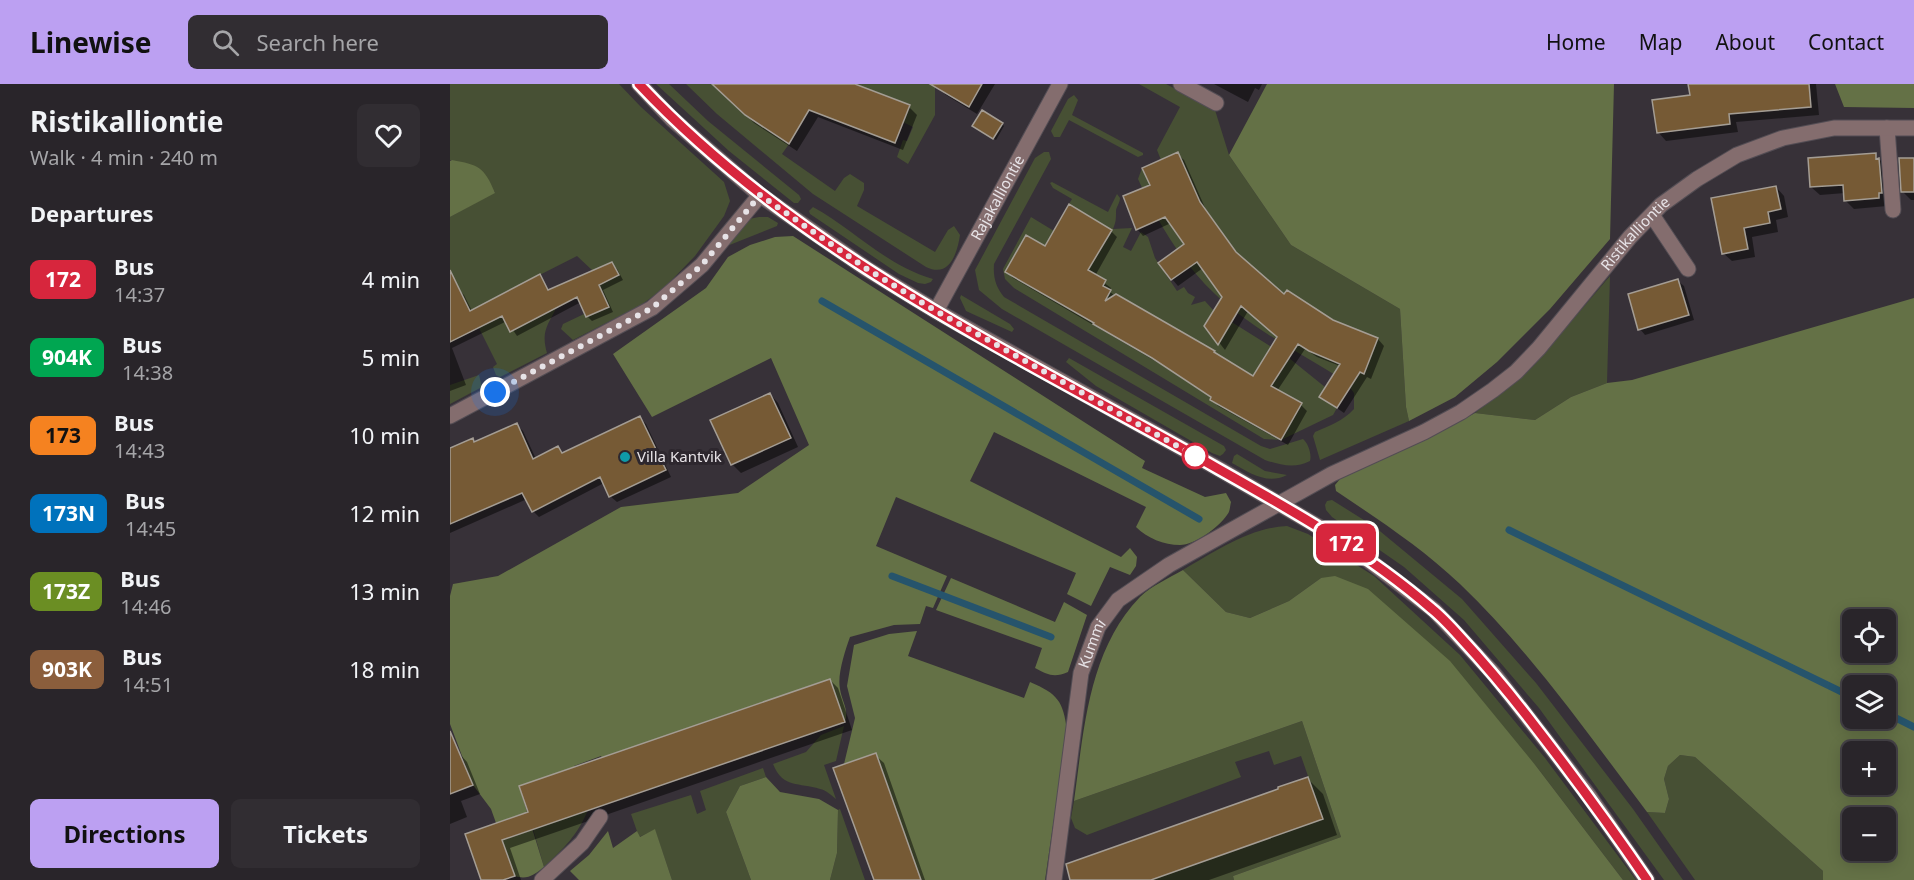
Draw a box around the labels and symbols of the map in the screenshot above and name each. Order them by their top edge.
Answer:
street label: Rajakalliontie [966,151,1028,243]
street label: Ristikalliontie [1596,191,1673,274]
your location [480,377,510,407]
unlabelled marker [1182,443,1208,469]
place label: Villa Kantvik [637,446,722,466]
marker: Villa Kantvik [618,450,632,464]
line badge: 172 [1312,524,1380,562]
street label: Kummi [1073,614,1110,671]

